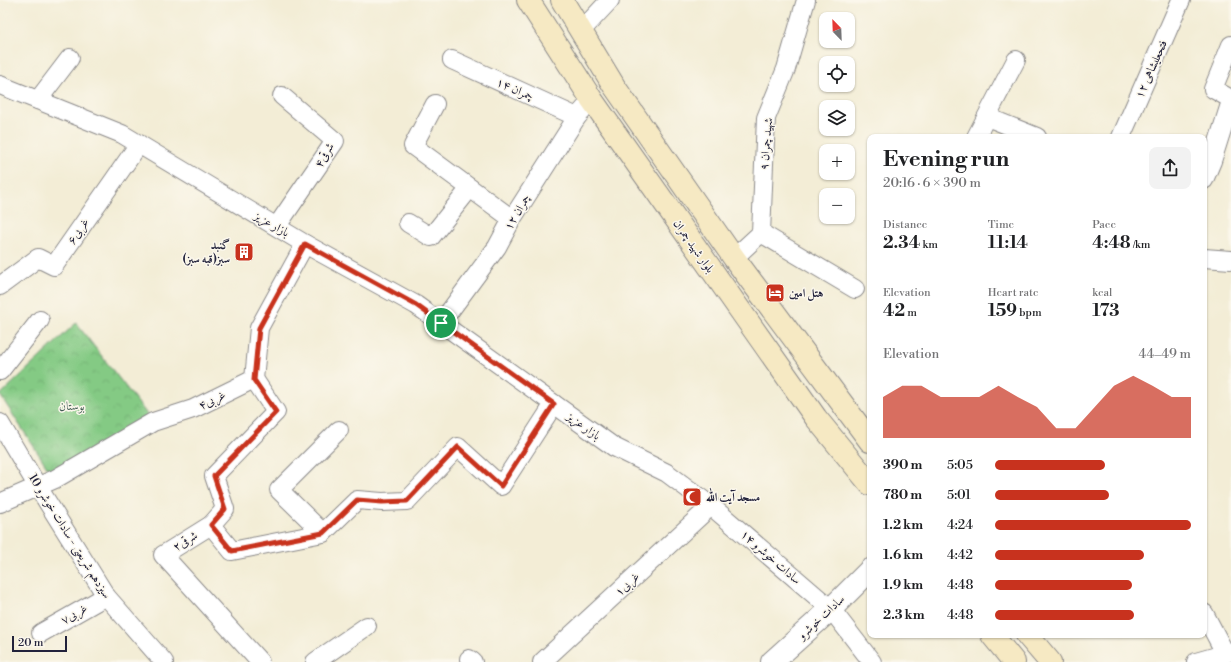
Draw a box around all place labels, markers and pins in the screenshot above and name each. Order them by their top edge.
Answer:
place label: گنبد سبز(قبه سبز) [183,238,230,267]
building icon: گنبد سبز(قبه سبز) [233,241,255,263]
hotel icon: هتل امین [764,282,786,304]
place label: هتل امین [789,286,823,301]
pin [424,306,458,340]
mosque icon: مسجد آیت الله [681,486,703,508]
place label: مسجد آیت الله [706,487,761,505]

